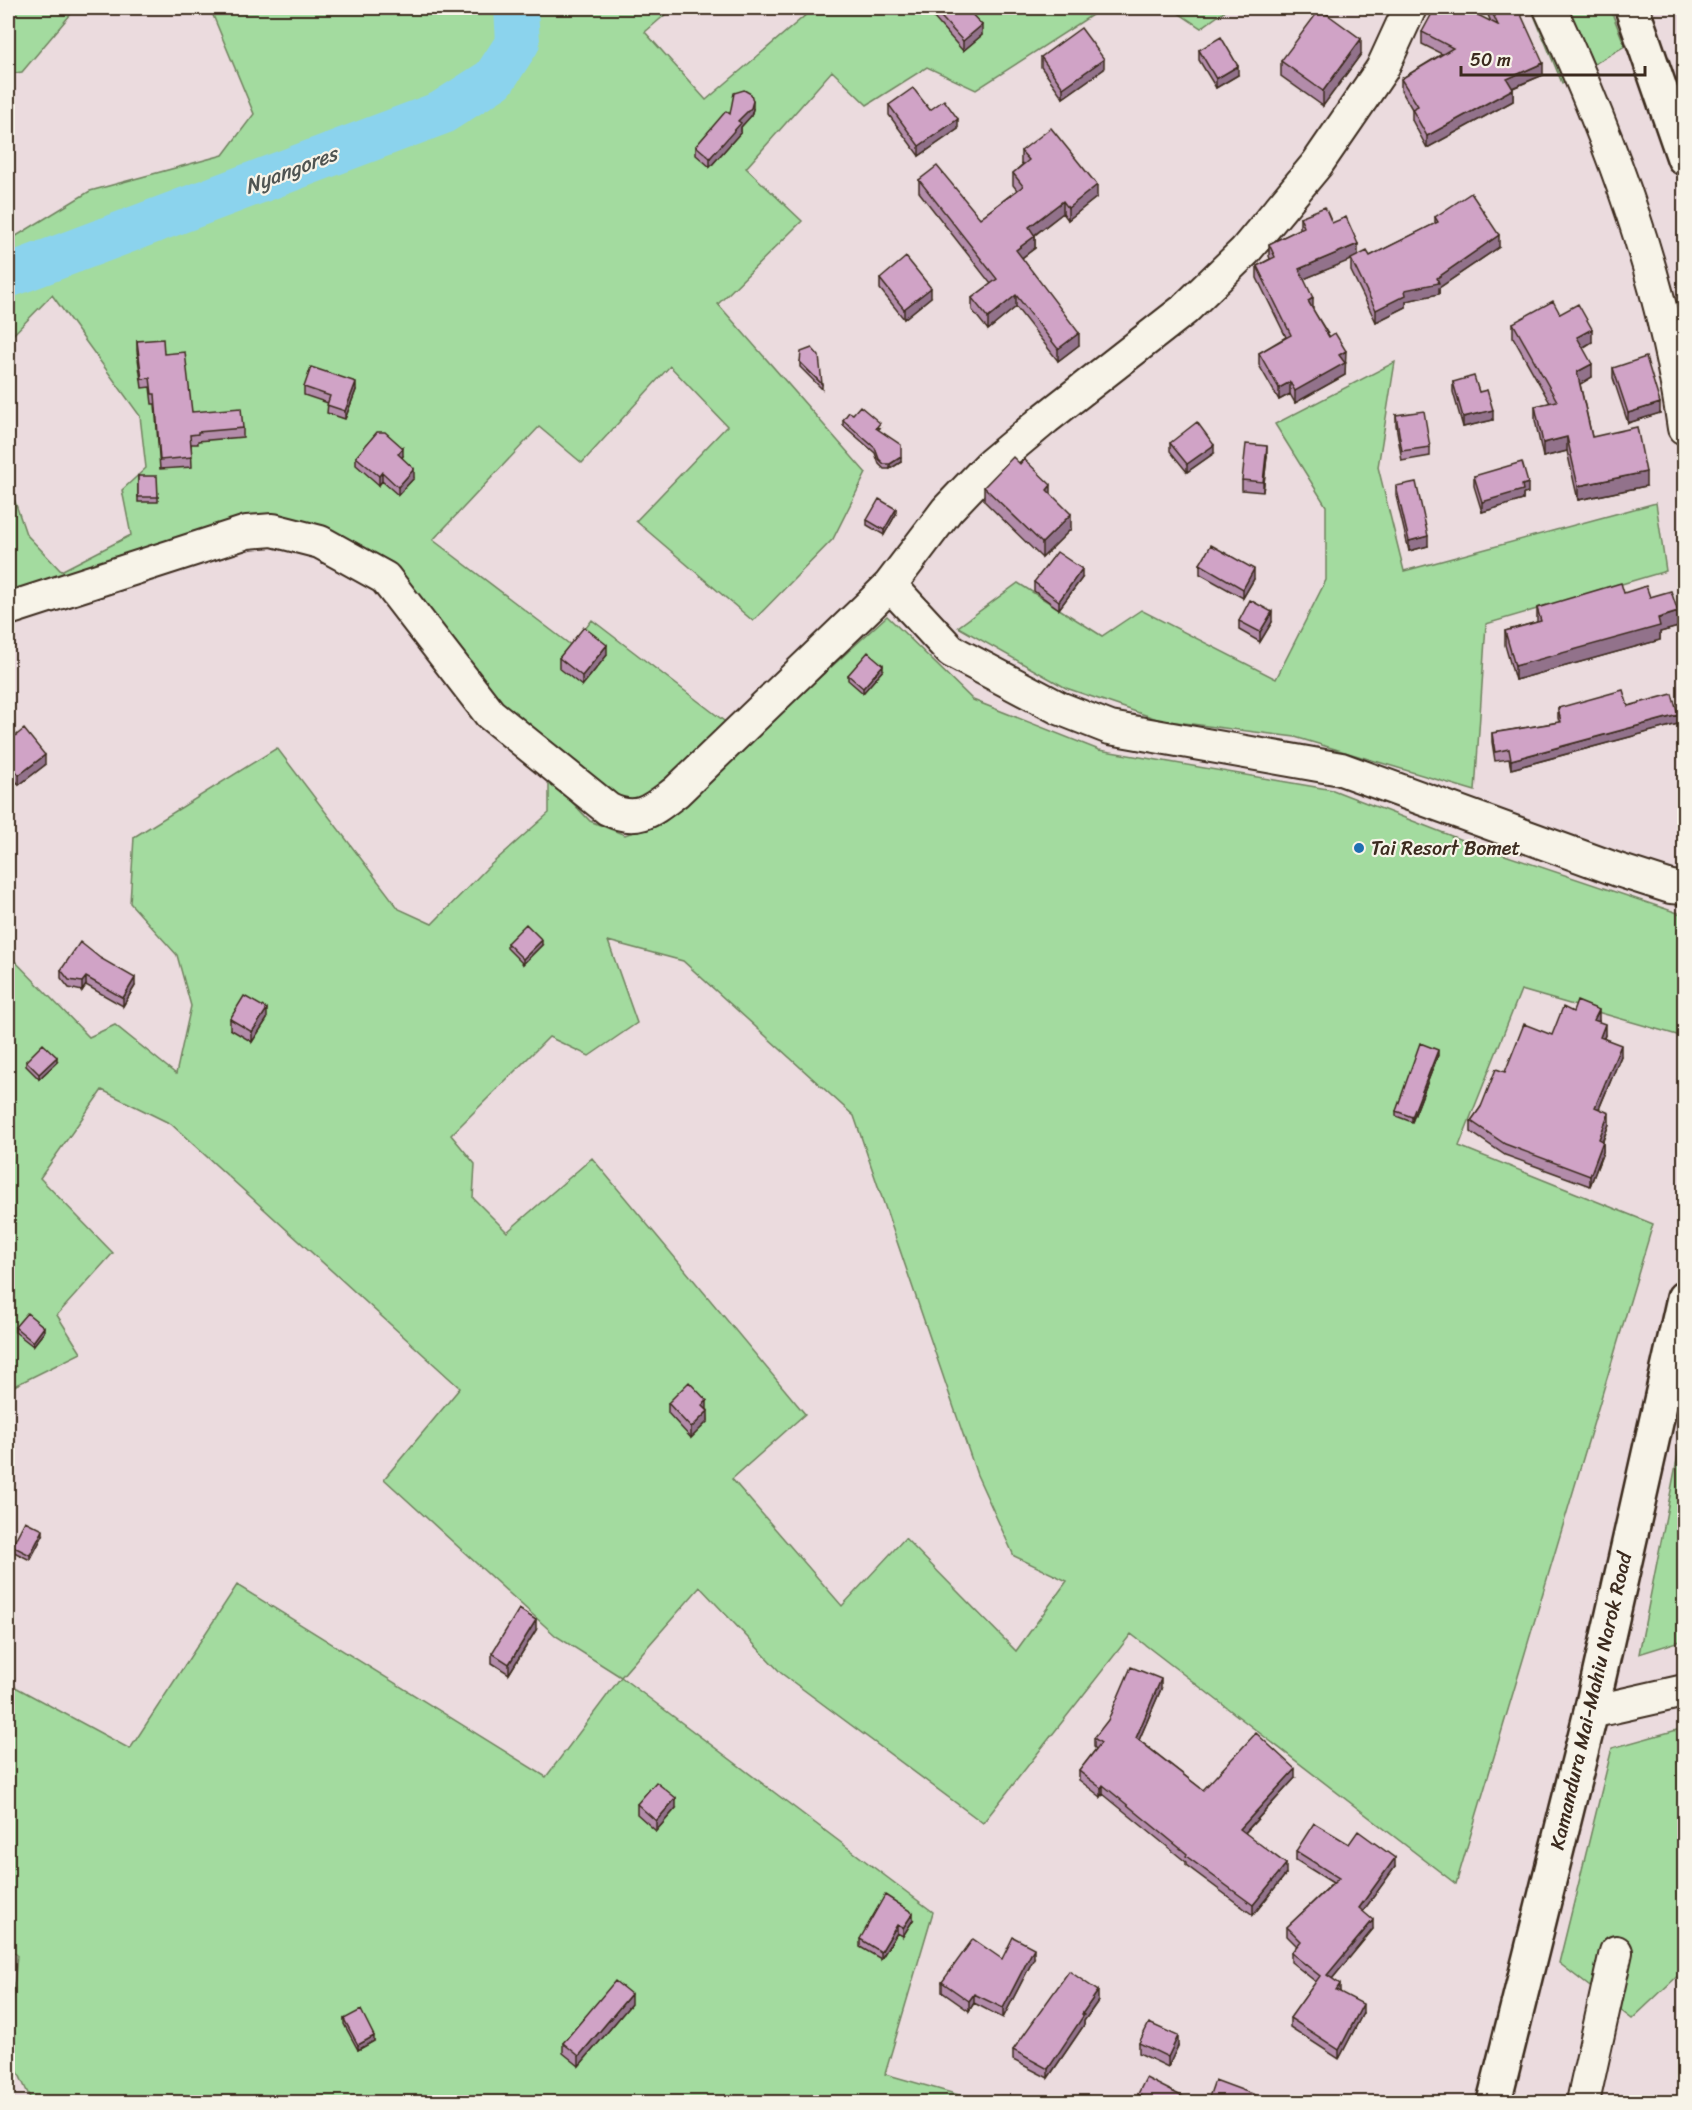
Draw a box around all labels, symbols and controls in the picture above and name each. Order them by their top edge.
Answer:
scale bar [1461,39,1646,77]
text: 50 m [1470,44,1511,76]
water label: Nyangores [239,134,345,205]
place label: Tai Resort Bomet [1371,831,1520,866]
marker: Tai Resort Bomet [1352,841,1366,855]
street label: Kamandura Mai-Mahiu Narok Road [1540,1547,1643,1853]

